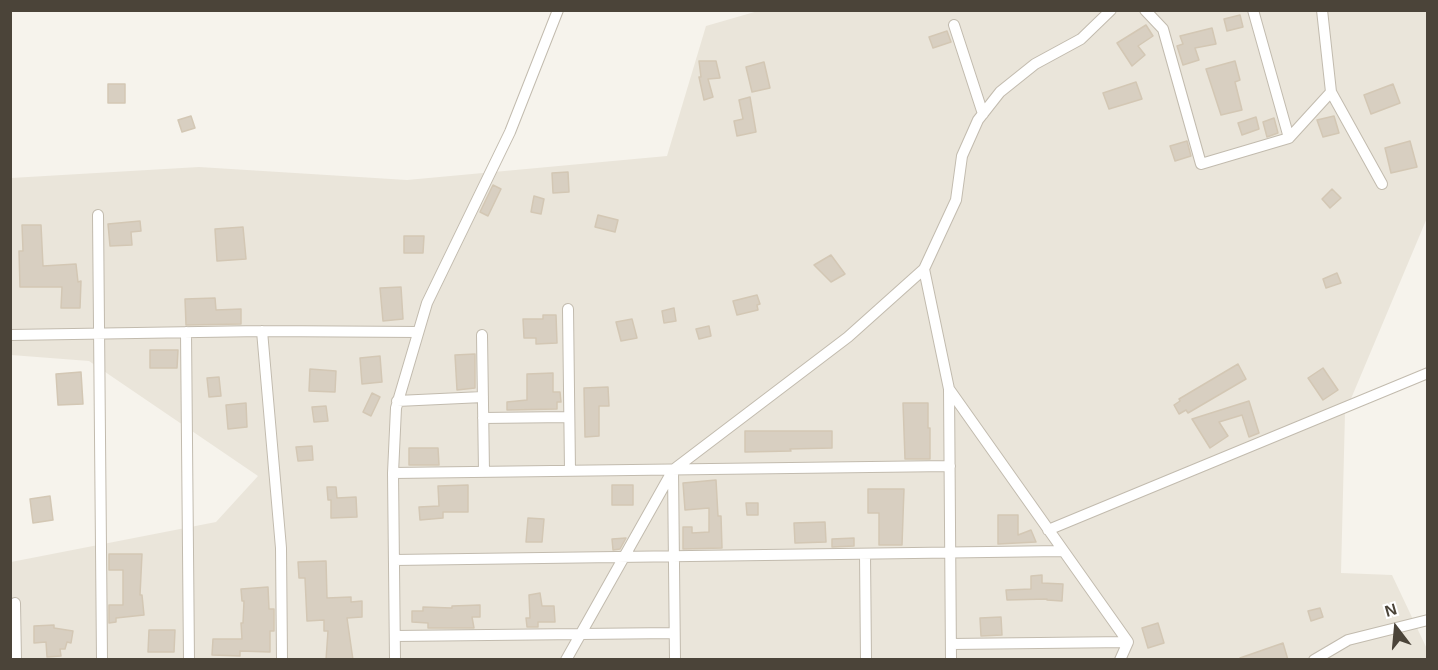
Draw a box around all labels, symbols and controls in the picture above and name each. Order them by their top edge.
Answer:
north arrow [1366,598,1426,658]
text: N [1383,600,1399,620]

